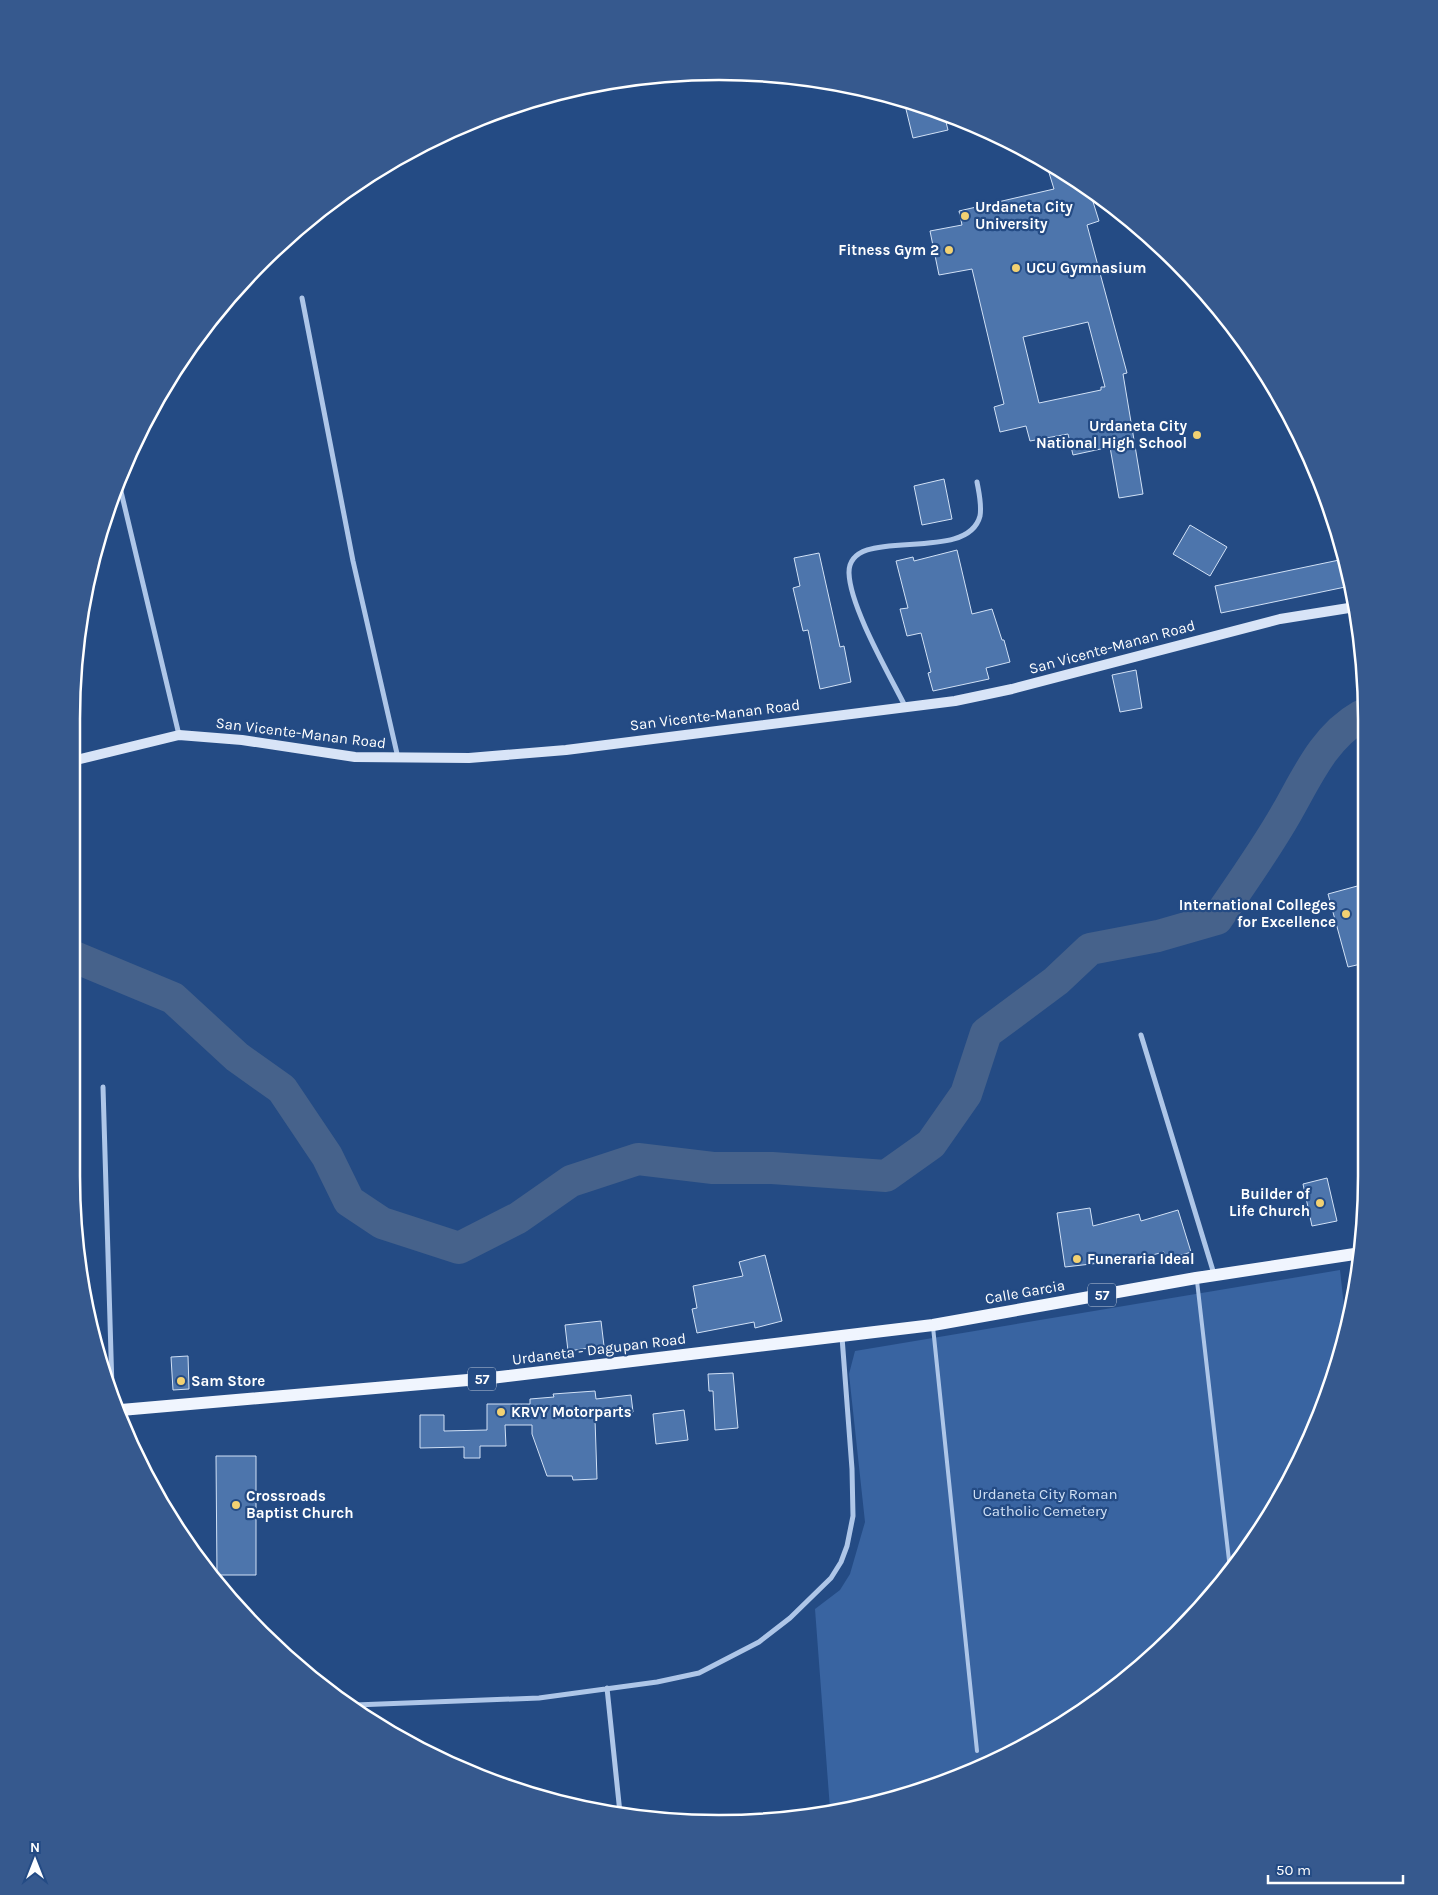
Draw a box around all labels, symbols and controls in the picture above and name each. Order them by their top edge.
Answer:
place label: Urdaneta City University [975,198,1073,233]
marker: Urdaneta City University [959,210,971,222]
place label: Fitness Gym 2 [838,241,939,259]
marker: Fitness Gym 2 [943,244,955,256]
place label: UCU Gymnasium [1026,259,1147,277]
marker: UCU Gymnasium [1010,262,1022,274]
place label: Urdaneta City National High School [1036,417,1187,452]
marker: Urdaneta City National High School [1191,429,1203,441]
street label: San Vicente-Manan Road [1027,616,1197,678]
street label: San Vicente-Manan Road [629,696,801,734]
street label: San Vicente-Manan Road [215,714,387,752]
place label: International Colleges for Excellence [1179,896,1336,931]
marker: International Colleges for Excellence [1340,908,1352,920]
place label: Builder of Life Church [1229,1185,1310,1220]
marker: Builder of Life Church [1314,1197,1326,1209]
place label: Funeraria Ideal [1087,1250,1195,1268]
marker: Funeraria Ideal [1071,1253,1083,1265]
street label: Calle Garcia [984,1276,1066,1308]
road number: 57 [1088,1284,1116,1306]
street label: Urdaneta - Dagupan Road [511,1329,687,1369]
road number: 57 [468,1368,496,1390]
place label: Sam Store [191,1372,265,1390]
marker: Sam Store [175,1375,187,1387]
place label: KRVY Motorparts [511,1403,632,1421]
marker: KRVY Motorparts [495,1406,507,1418]
park label: Urdaneta City Roman Catholic Cemetery [972,1485,1118,1520]
place label: Crossroads Baptist Church [246,1487,354,1522]
marker: Crossroads Baptist Church [230,1499,242,1511]
north arrow [10,1835,60,1885]
text: N [30,1839,40,1856]
scale bar [1268,1852,1403,1884]
text: 50 m [1276,1861,1311,1879]

